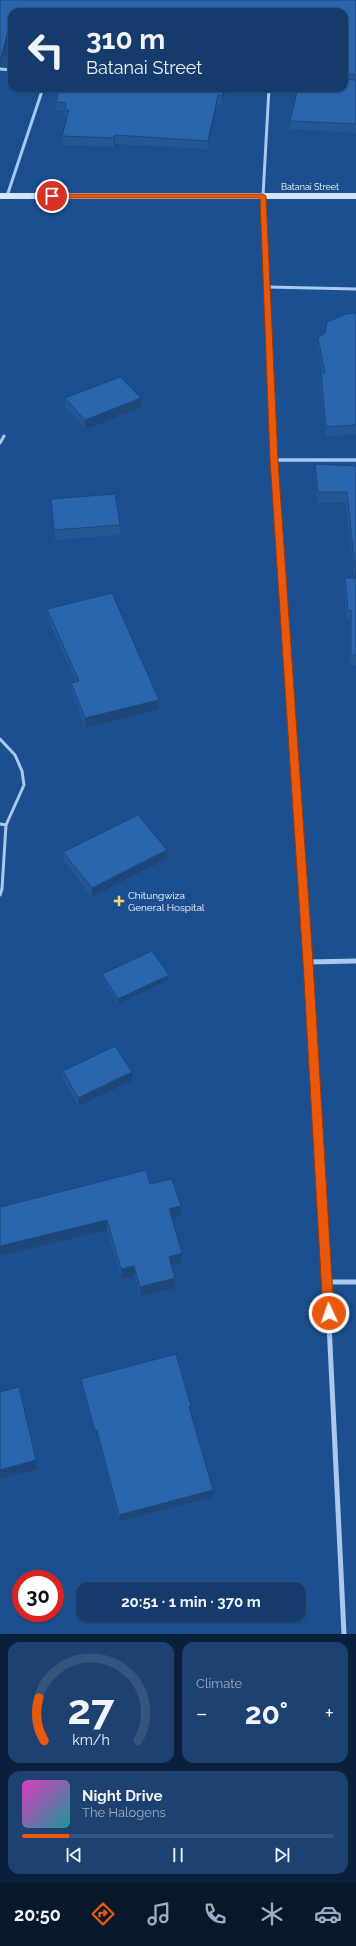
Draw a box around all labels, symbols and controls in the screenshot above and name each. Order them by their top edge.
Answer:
text: 310 m [86,23,165,56]
icon: left [20,24,72,76]
text: Batanai Street [86,57,202,78]
pin [35,179,69,213]
street label: Batanai Street [281,182,339,192]
icon: arrive [41,185,63,207]
place label: Chitungwiza General Hospital [128,890,205,913]
marker: Chitungwiza General Hospital [113,895,125,907]
position arrow [308,1292,350,1334]
speed limit sign: 30 [12,1570,64,1622]
text: 20:51 · 1 min · 370 m [121,1593,261,1611]
text: Climate [196,1676,242,1691]
text: 27 [68,1684,115,1733]
text: 20° [245,1696,288,1731]
text: − [196,1700,208,1726]
text: + [325,1700,334,1726]
text: km/h [72,1731,110,1747]
text: Night Drive [82,1787,162,1805]
text: The Halogens [82,1805,166,1820]
icon: previous [63,1844,85,1866]
icon: pause [167,1844,189,1866]
icon: next [271,1844,293,1866]
icon: directions [89,1900,117,1928]
icon: music [145,1900,173,1928]
icon: phone [201,1900,229,1928]
icon: climate [258,1900,286,1928]
icon: car [314,1900,342,1928]
text: 20:50 [14,1904,61,1925]

